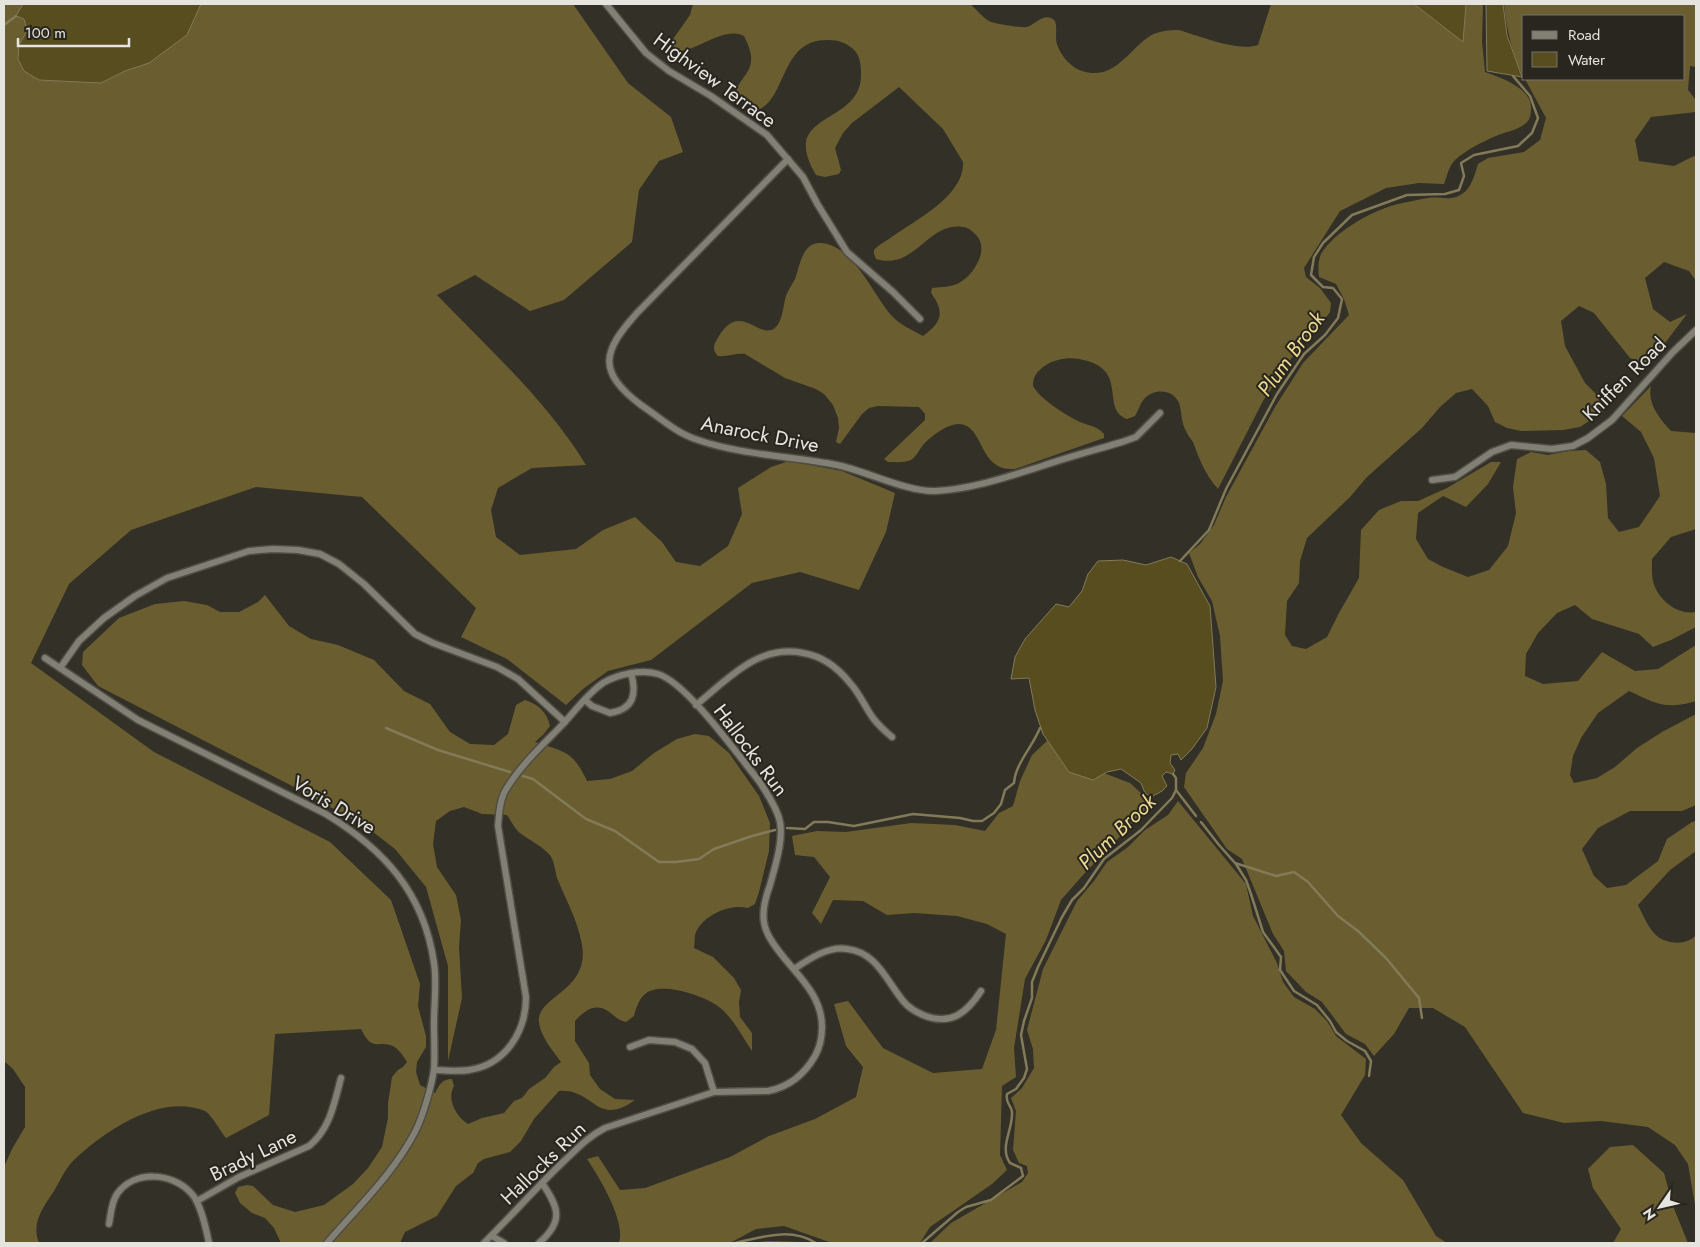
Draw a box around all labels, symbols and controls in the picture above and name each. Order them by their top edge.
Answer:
scale bar [18,15,129,47]
legend [1522,15,1685,80]
text: 100 m [25,22,66,44]
text: Road [1568,24,1600,46]
street label: Highview Terrace [647,26,782,135]
text: Water [1568,49,1606,71]
water label: Plum Brook [1250,305,1333,402]
street label: Kniffen Road [1576,331,1673,428]
street label: Anarock Drive [698,409,821,460]
street label: Hallocks Run [706,698,795,802]
street label: Voris Drive [286,769,381,842]
water label: Plum Brook [1071,786,1163,877]
street label: Hallocks Run [494,1115,593,1212]
street label: Brady Lane [205,1122,301,1189]
north arrow [1635,1182,1685,1232]
text: N [1638,1204,1661,1224]

